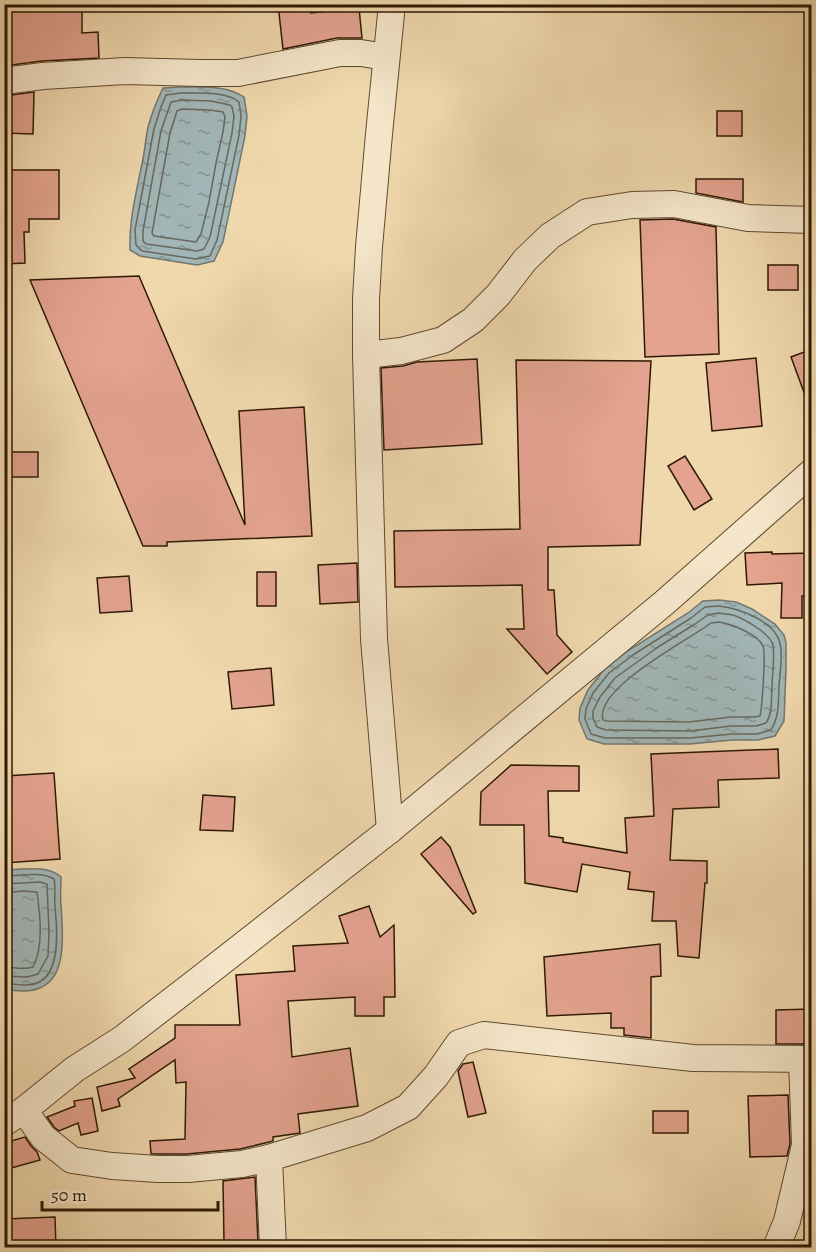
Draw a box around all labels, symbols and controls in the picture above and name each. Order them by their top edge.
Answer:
scale bar [42,1174,218,1212]
text: 50 m [51,1183,87,1207]

